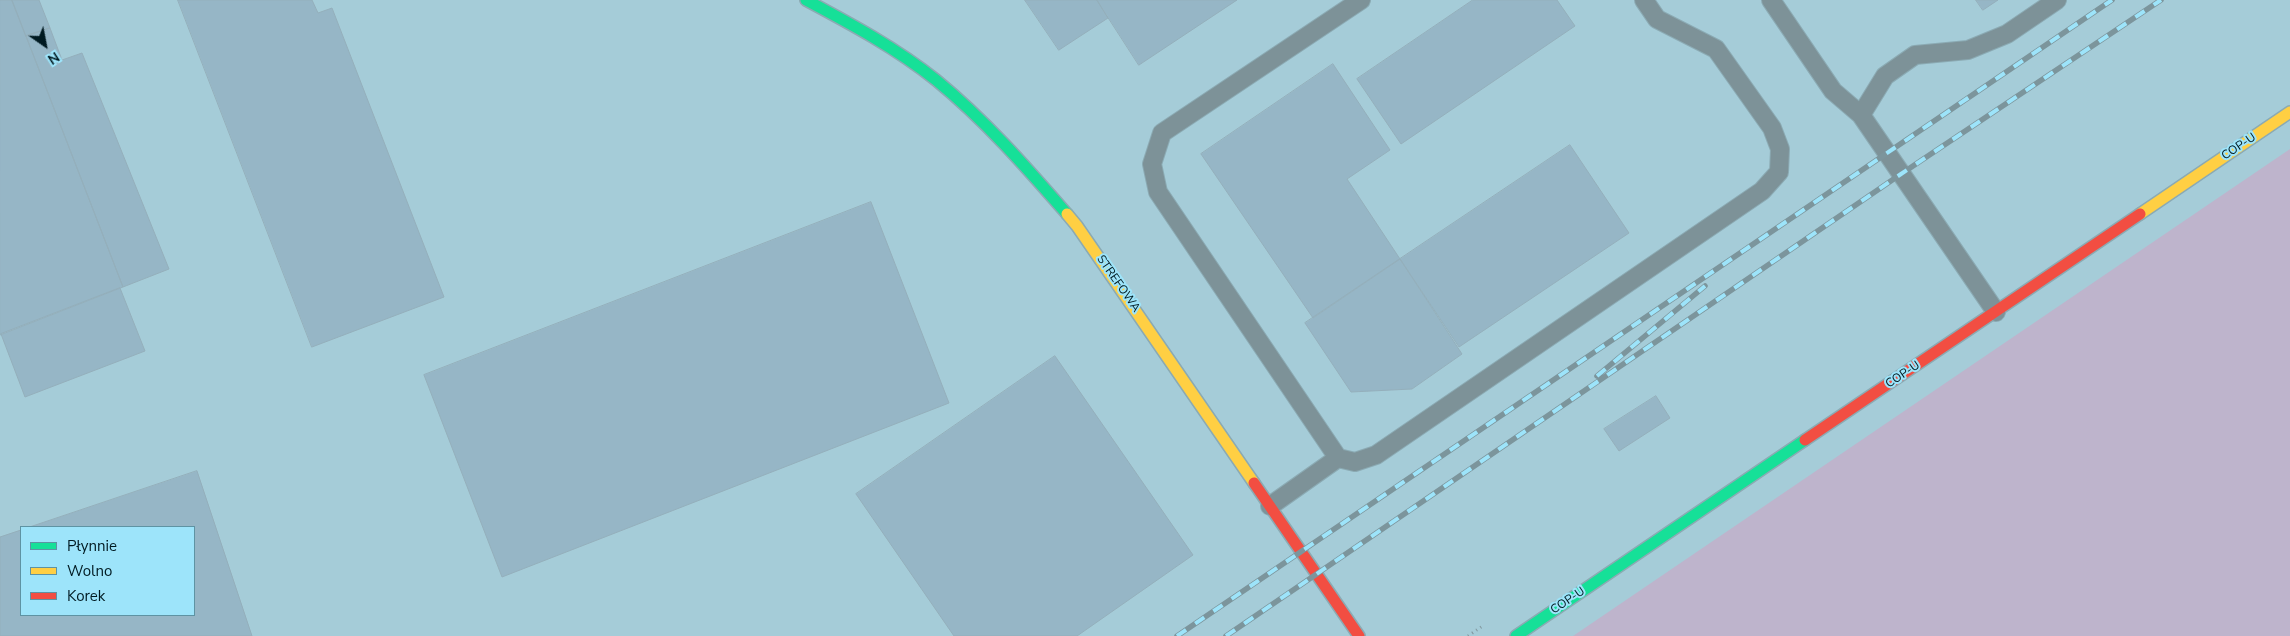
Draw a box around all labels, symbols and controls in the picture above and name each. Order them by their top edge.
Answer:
north arrow [20,20,70,70]
text: N [44,47,63,69]
street label: COP-U [2219,130,2259,164]
street label: STREFOWA [1093,253,1143,315]
street label: COP-U [1883,358,1923,392]
legend [20,526,195,616]
text: Płynnie [67,536,117,556]
text: Wolno [67,561,112,581]
street label: COP-U [1548,584,1588,618]
text: Korek [67,586,105,606]

